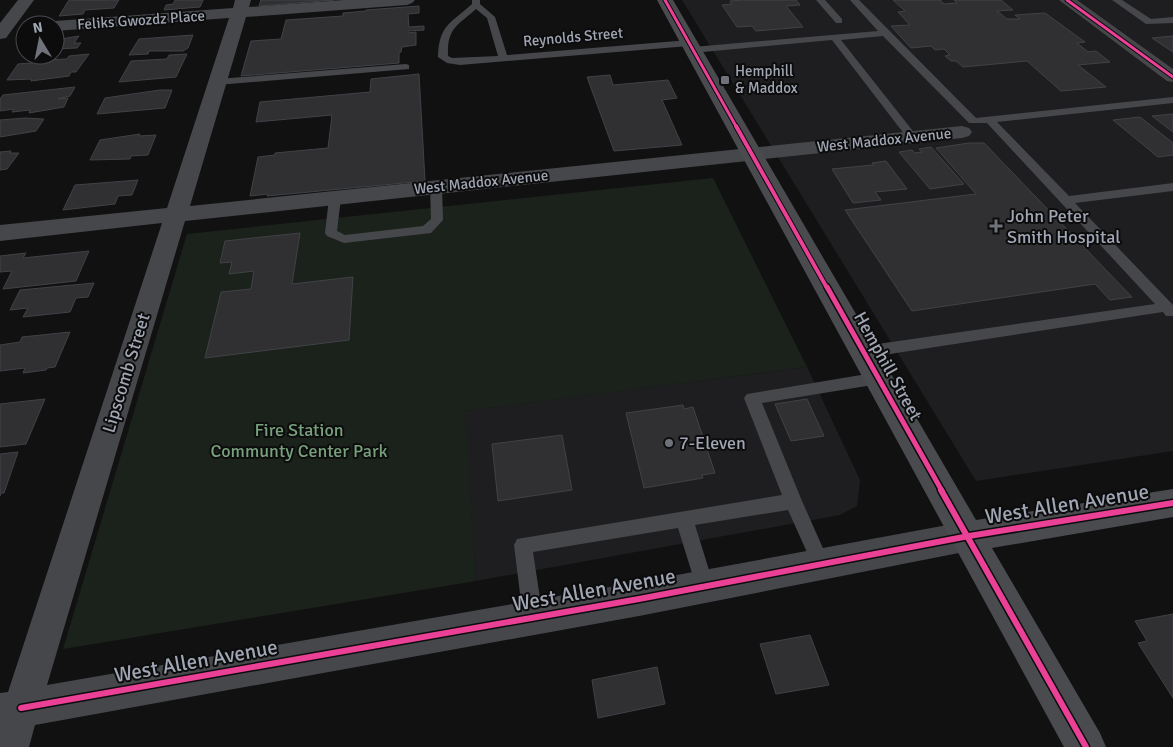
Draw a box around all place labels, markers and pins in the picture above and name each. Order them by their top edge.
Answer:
place label: Hemphill & Maddox [735,62,798,97]
marker: Hemphill & Maddox [719,74,731,86]
place label: John Peter Smith Hospital [1007,205,1121,248]
marker: John Peter Smith Hospital [989,219,1003,233]
place label: 7-Eleven [679,432,746,454]
marker: 7-Eleven [663,437,675,449]

